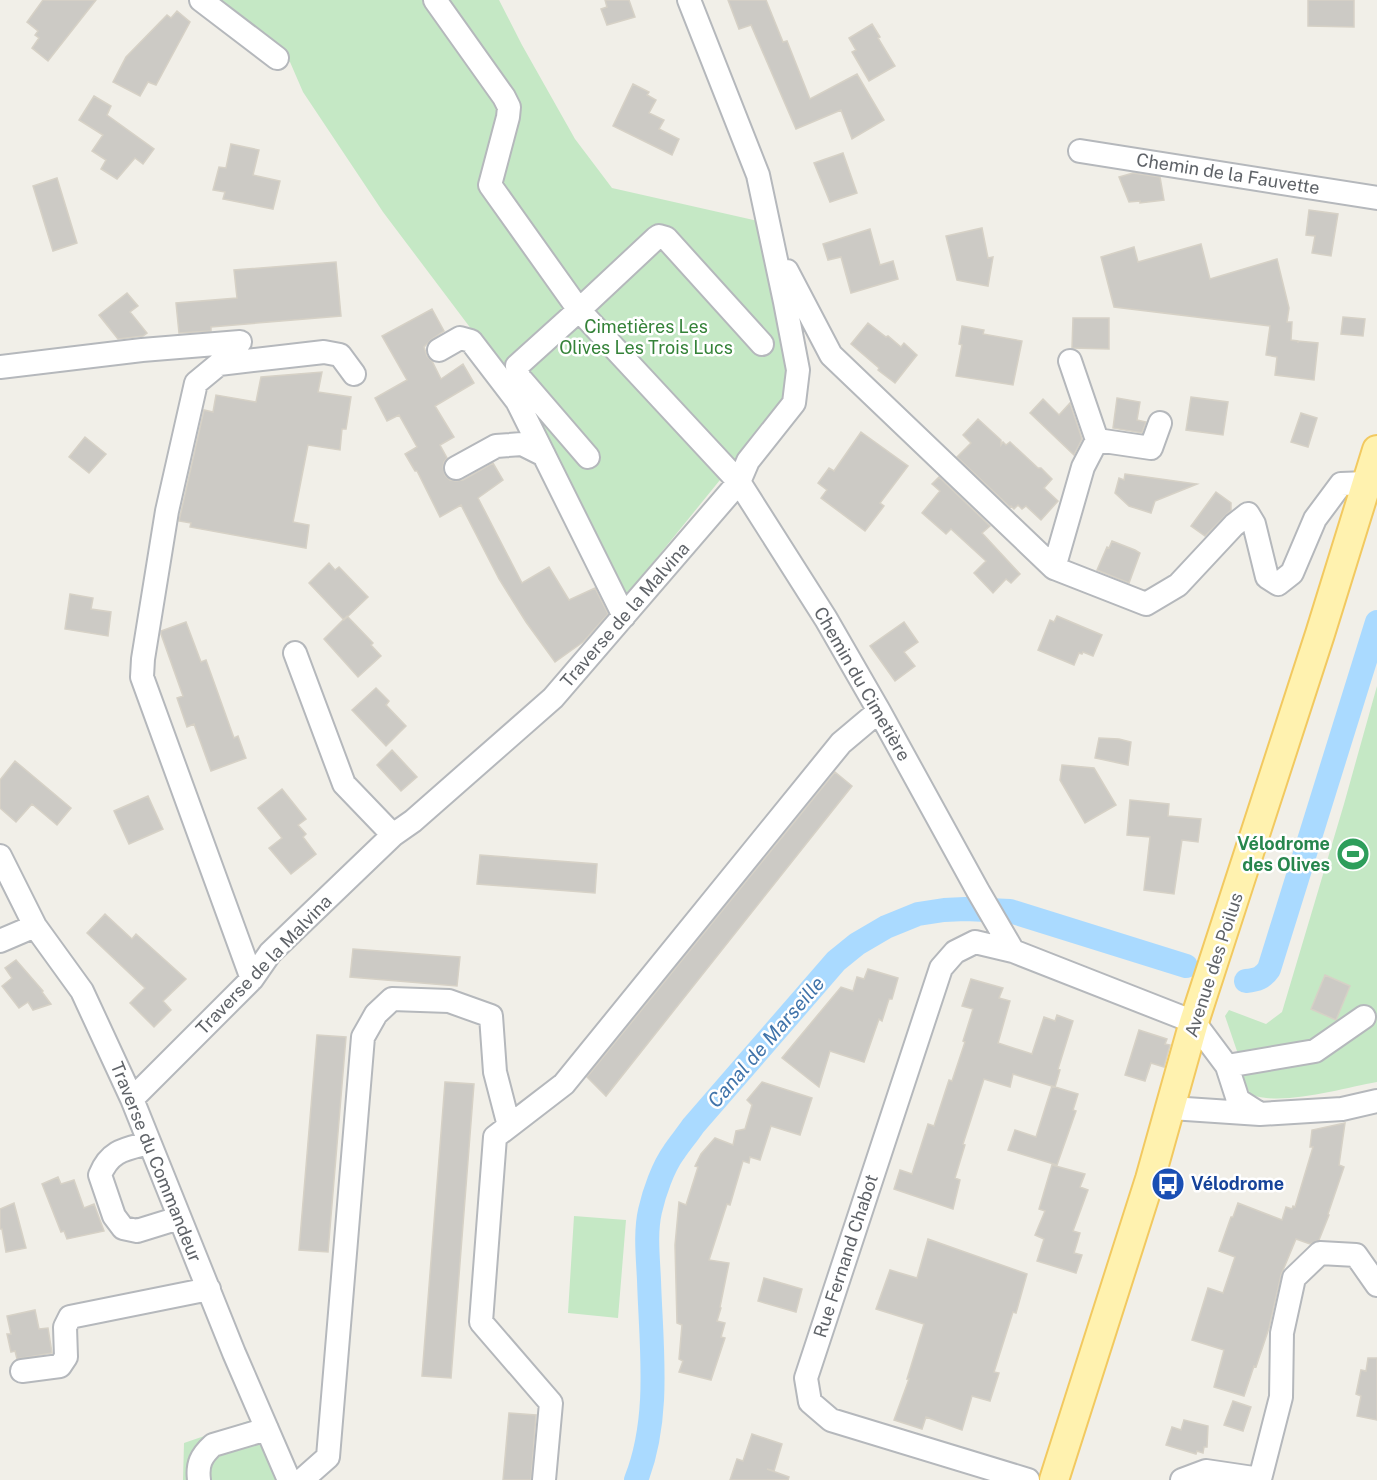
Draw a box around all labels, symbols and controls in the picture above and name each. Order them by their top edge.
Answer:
street label: Chemin de la Fauvette [1135,149,1321,198]
park label: Cimetières Les Olives Les Trois Lucs [559,316,733,358]
street label: Traverse de la Malvina [556,538,693,692]
street label: Chemin du Cimetière [810,603,915,764]
place label: Vélodrome des Olives [1237,833,1330,875]
sports icon: Vélodrome des Olives [1335,836,1371,872]
street label: Avenue des Poilus [1180,890,1247,1040]
street label: Traverse de la Malvina [192,891,336,1039]
water label: Canal de Marseille [702,971,830,1113]
street label: Traverse du Commandeur [107,1059,206,1265]
bus stop icon: Vélodrome [1150,1166,1186,1202]
street label: Rue Fernand Chabot [809,1171,882,1340]
place label: Vélodrome [1191,1173,1284,1194]

